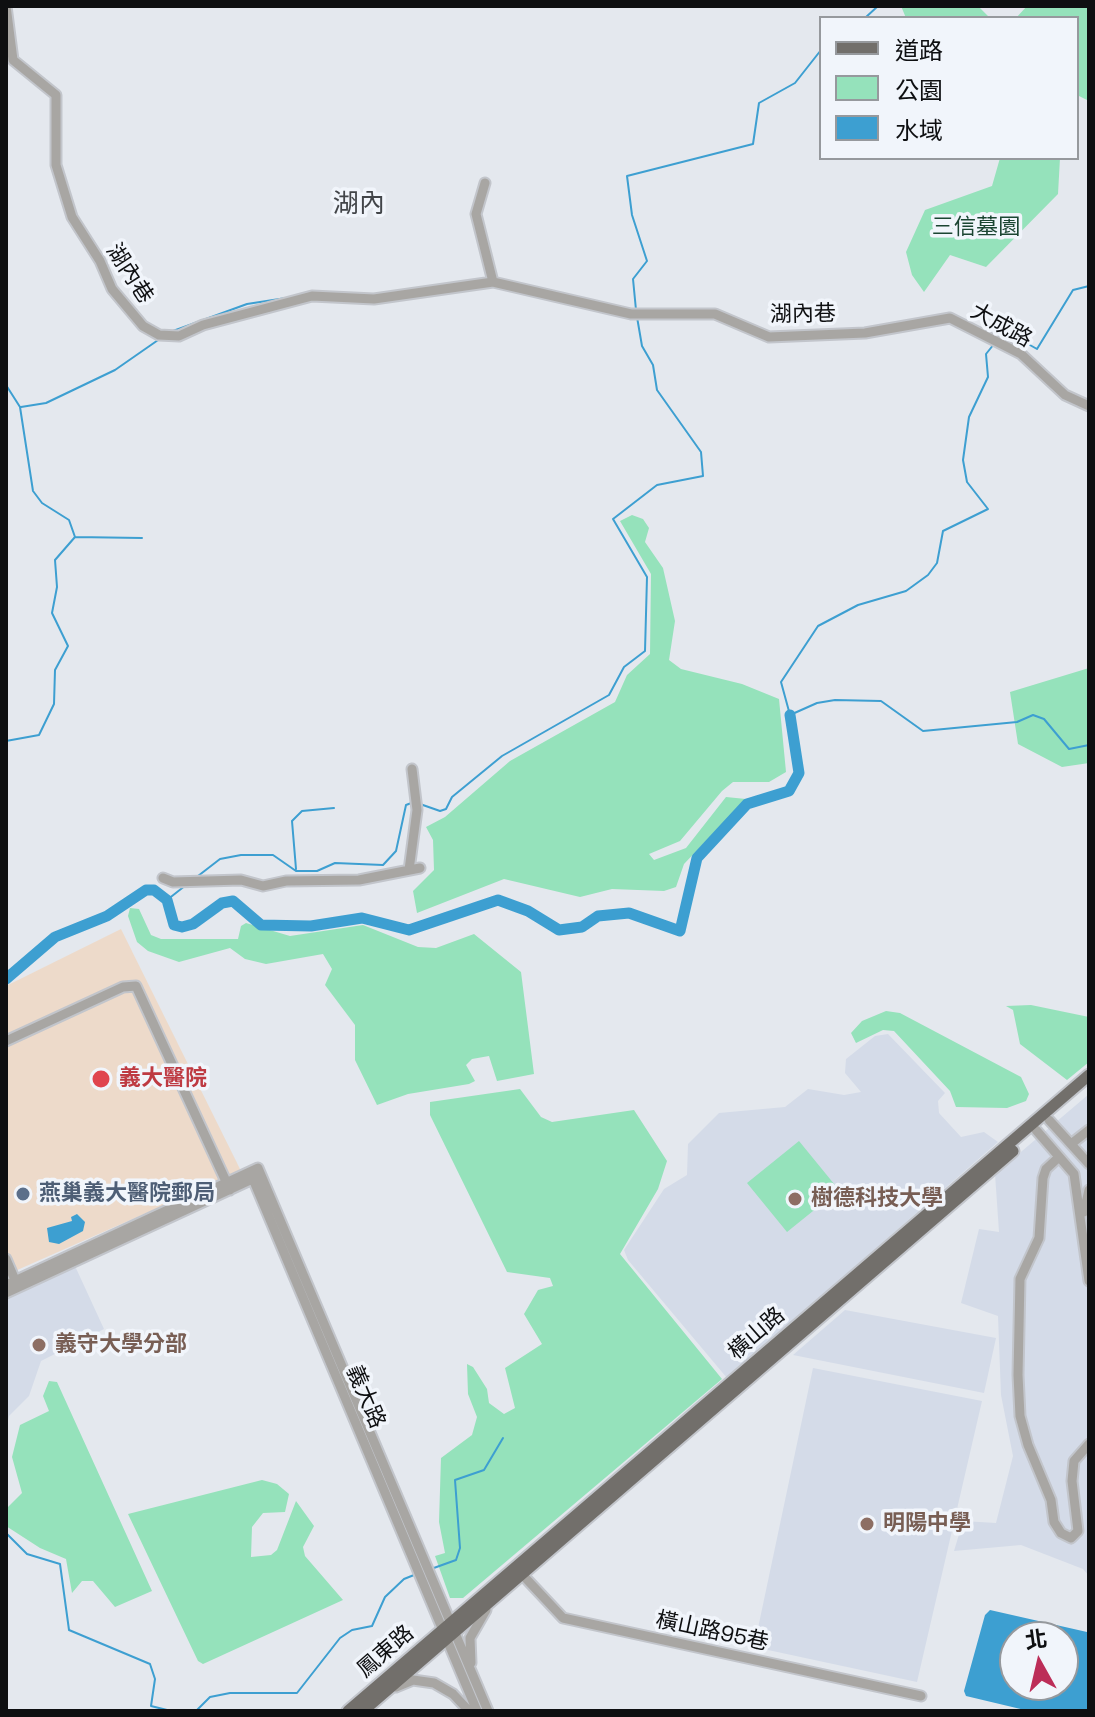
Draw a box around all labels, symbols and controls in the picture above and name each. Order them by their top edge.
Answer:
legend [819,16,1079,160]
text: 道路 [895,35,943,66]
text: 公園 [895,75,943,106]
text: 水域 [895,115,943,146]
district label: 湖內 [333,189,385,221]
park label: 三信墓園 [932,215,1020,241]
street label: 湖內巷 [100,239,158,309]
street label: 大成路 [966,298,1036,354]
street label: 湖內巷 [770,301,836,329]
place label: 義大醫院 [119,1066,207,1092]
marker: 義大醫院 [90,1068,112,1090]
place label: 燕巢義大醫院郵局 [39,1181,215,1207]
marker: 燕巢義大醫院郵局 [14,1185,32,1203]
place label: 樹德科技大學 [811,1186,943,1212]
marker: 樹德科技大學 [786,1190,804,1208]
street label: 橫山路 [723,1302,791,1366]
place label: 義守大學分部 [55,1332,187,1358]
marker: 義守大學分部 [30,1336,48,1354]
street label: 義大路 [340,1361,390,1433]
place label: 明陽中學 [883,1511,971,1537]
marker: 明陽中學 [858,1515,876,1533]
street label: 橫山路95巷 [653,1607,771,1657]
street label: 鳳東路 [352,1620,420,1684]
north arrow [999,1621,1079,1701]
text: 北 [1023,1624,1049,1655]

